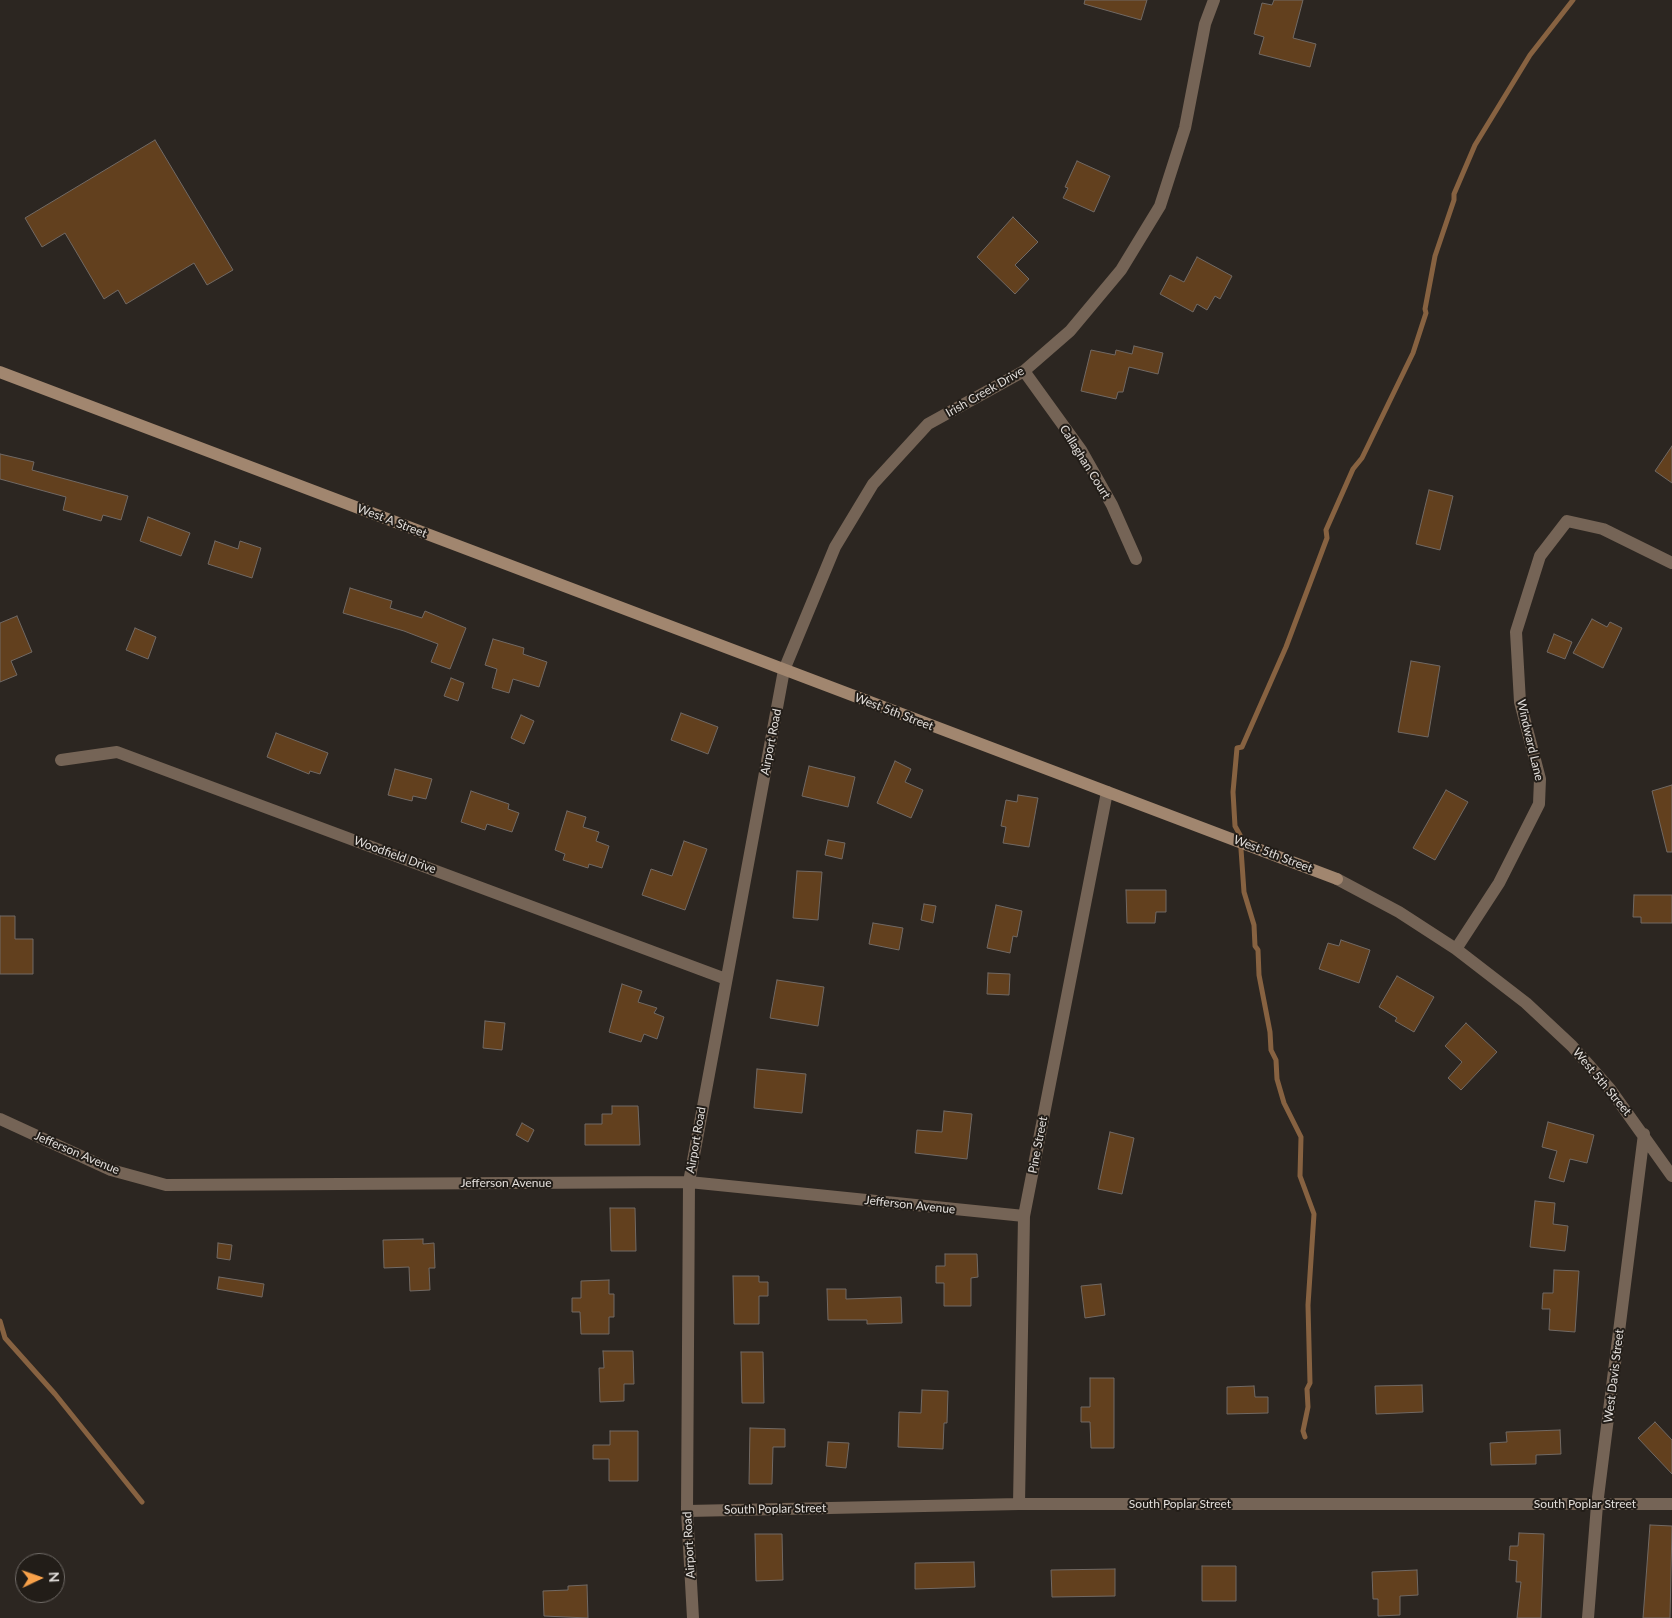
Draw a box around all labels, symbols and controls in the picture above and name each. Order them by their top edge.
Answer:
street label: Irish Creek Drive [943,364,1027,420]
street label: Callaghan Court [1057,422,1113,502]
street label: West A Street [355,501,429,541]
street label: West 5th Street [853,690,935,734]
street label: Windward Lane [1514,698,1546,782]
street label: Airport Road [758,708,784,776]
street label: West 5th Street [1232,832,1314,876]
street label: Woodfield Drive [352,833,438,877]
street label: West 5th Street [1570,1045,1634,1119]
street label: Airport Road [683,1106,709,1174]
street label: Pine Street [1025,1115,1051,1175]
street label: Jefferson Avenue [32,1129,122,1177]
street label: Jefferson Avenue [460,1176,552,1190]
street label: Jefferson Avenue [864,1193,956,1217]
street label: West Davis Street [1601,1328,1627,1424]
street label: South Poplar Street [1129,1497,1231,1511]
street label: South Poplar Street [1534,1497,1636,1511]
street label: South Poplar Street [724,1501,826,1517]
street label: Airport Road [680,1511,698,1579]
north arrow [15,1553,65,1603]
text: N [46,1571,63,1583]

